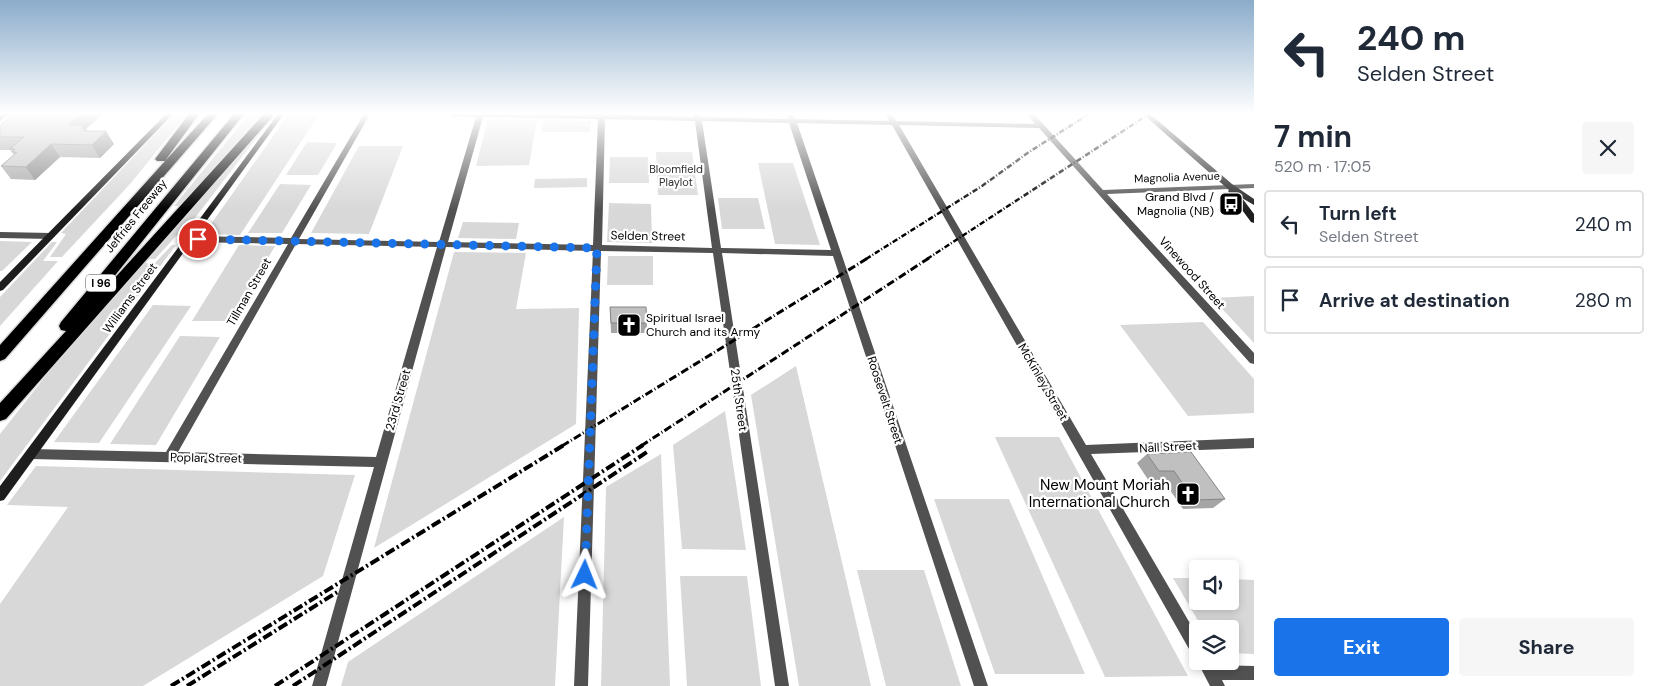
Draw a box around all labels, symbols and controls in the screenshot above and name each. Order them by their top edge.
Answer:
text: 240 m [1357,15,1466,61]
icon: left [1274,20,1339,85]
text: Selden Street [1357,59,1494,88]
text: 7 min [1274,117,1352,156]
button: close [1582,122,1634,174]
text: 520 m · 17:05 [1274,156,1371,177]
park label: Bloomfield Playlot [649,162,703,189]
street label: Magnolia Avenue [1134,169,1220,185]
street label: Jeffries Freeway [101,176,171,256]
place label: Grand Blvd / Magnolia (NB) [1137,189,1214,219]
bus stop icon: Grand Blvd / Magnolia (NB) [1218,191,1244,217]
text: Turn left [1319,201,1397,226]
icon: left [1276,210,1304,238]
text: 240 m [1575,212,1632,237]
pin [177,218,219,260]
icon: arrive [184,225,212,253]
text: Selden Street [1319,226,1419,247]
street label: Selden Street [610,227,686,245]
street label: Vinewood Street [1155,233,1229,313]
street label: Tillman Street [223,255,275,329]
street label: Williams Street [99,259,161,336]
road number: I 96 [86,274,116,292]
icon: arrive [1276,286,1304,314]
text: Arrive at destination [1319,288,1510,313]
text: 280 m [1575,288,1632,313]
place label: Spiritual Israel Church and its Army [646,310,760,340]
church icon: Spiritual Israel Church and its Army [616,312,642,338]
street label: McKinley Street [1014,340,1072,424]
street label: Roosevelt Street [863,354,907,446]
street label: 23rd Street [382,367,414,432]
street label: 25th Street [727,368,751,433]
street label: Nall Street [1139,437,1197,456]
street label: Poplar Street [170,449,242,467]
place label: New Mount Moriah International Church [1029,475,1170,512]
church icon: New Mount Moriah International Church [1175,481,1201,507]
position arrow [558,548,610,600]
map controls [1189,560,1239,670]
button: sound [1189,560,1239,610]
button: Exit [1274,618,1449,676]
button: Share [1459,618,1634,676]
button: layers [1189,620,1239,670]

